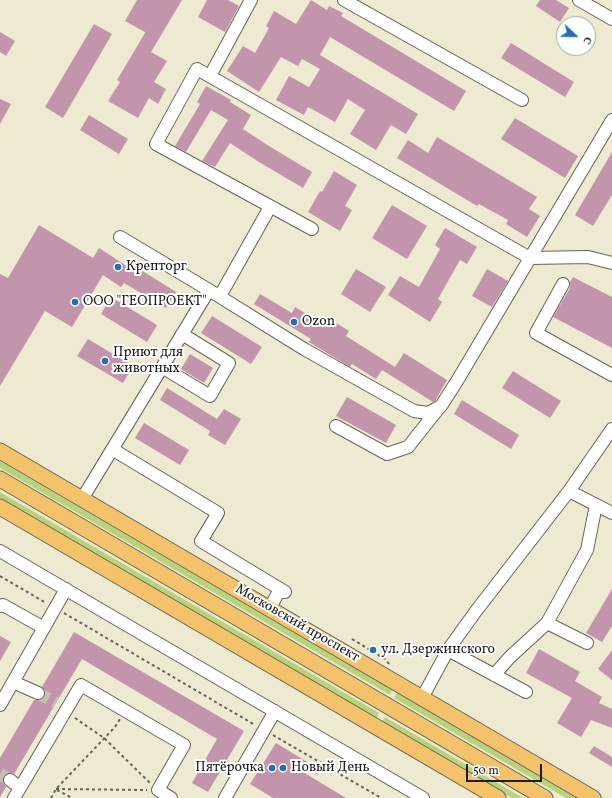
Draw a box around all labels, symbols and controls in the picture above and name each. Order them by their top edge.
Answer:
north arrow [556,16,596,56]
text: С [578,34,595,46]
place label: Крепторг [126,259,187,275]
marker: Крепторг [113,262,123,272]
place label: ООО "ГЕОПРОЕКТ" [83,294,207,310]
marker: ООО "ГЕОПРОЕКТ" [70,297,80,307]
place label: Ozon [302,314,335,330]
marker: Ozon [289,317,299,327]
place label: Приют для животных [113,345,183,378]
marker: Приют для животных [100,356,110,366]
street label: Московский проспект [232,581,362,667]
place label: ул. Дзержинского [381,642,495,658]
marker: ул. Дзержинского [368,645,378,655]
scale bar [468,756,544,782]
place label: Пятёрочка [195,760,264,776]
place label: Новый День [291,760,370,776]
marker: Пятёрочка [267,763,277,773]
marker: Новый День [278,763,288,773]
text: 50 m [473,763,499,779]

